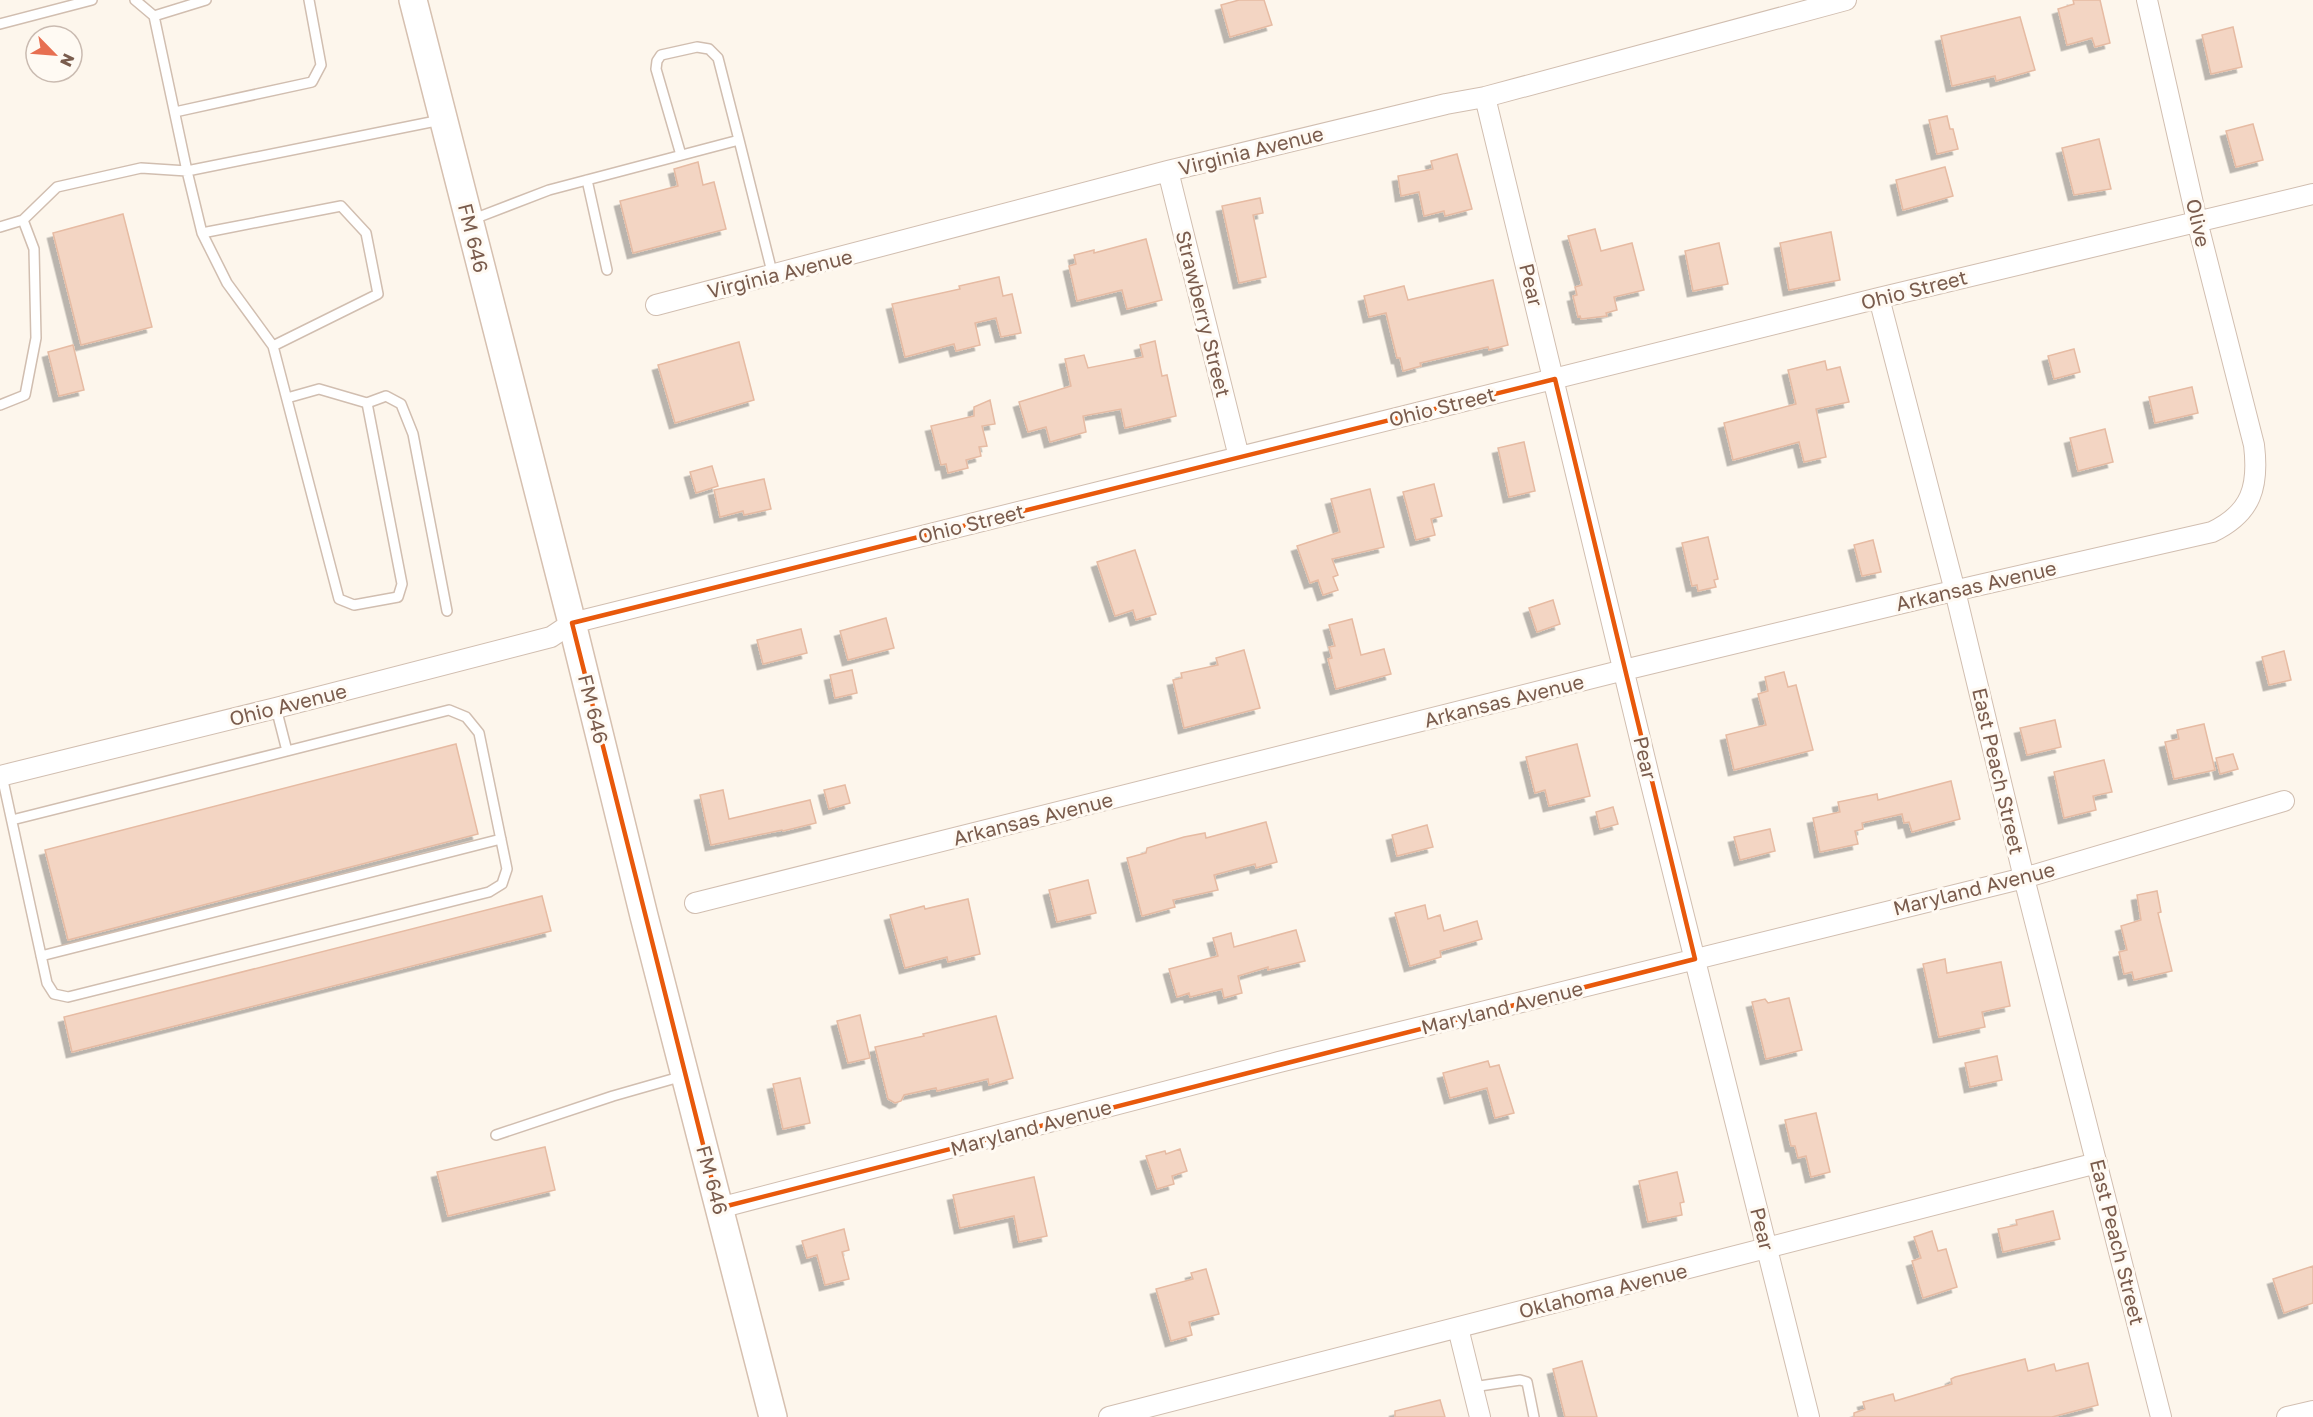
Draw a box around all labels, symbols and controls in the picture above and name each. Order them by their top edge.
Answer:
north arrow [24,24,84,84]
text: N [56,51,79,70]
street label: Virginia Avenue [1176,120,1326,180]
street label: Olive [2182,196,2216,249]
street label: FM 646 [454,201,494,275]
street label: Strawberry Street [1172,228,1236,400]
street label: Virginia Avenue [705,243,855,303]
street label: Pear [1515,261,1549,309]
street label: Ohio Street [1858,264,1969,314]
street label: Ohio Street [1386,381,1497,431]
street label: Ohio Street [915,498,1026,548]
street label: Arkansas Avenue [1893,555,2058,615]
street label: Arkansas Avenue [1421,669,1586,732]
street label: FM 646 [574,672,614,746]
street label: Ohio Avenue [227,678,349,730]
street label: East Peach Street [1968,685,2030,856]
street label: Pear [1629,734,1663,782]
street label: Arkansas Avenue [950,787,1115,850]
street label: Maryland Avenue [1890,856,2057,920]
street label: Maryland Avenue [1418,975,1585,1039]
street label: Maryland Avenue [947,1094,1114,1160]
street label: FM 646 [692,1143,734,1217]
street label: East Peach Street [2086,1156,2150,1327]
street label: Pear [1746,1205,1780,1253]
street label: Oklahoma Avenue [1516,1257,1689,1323]

